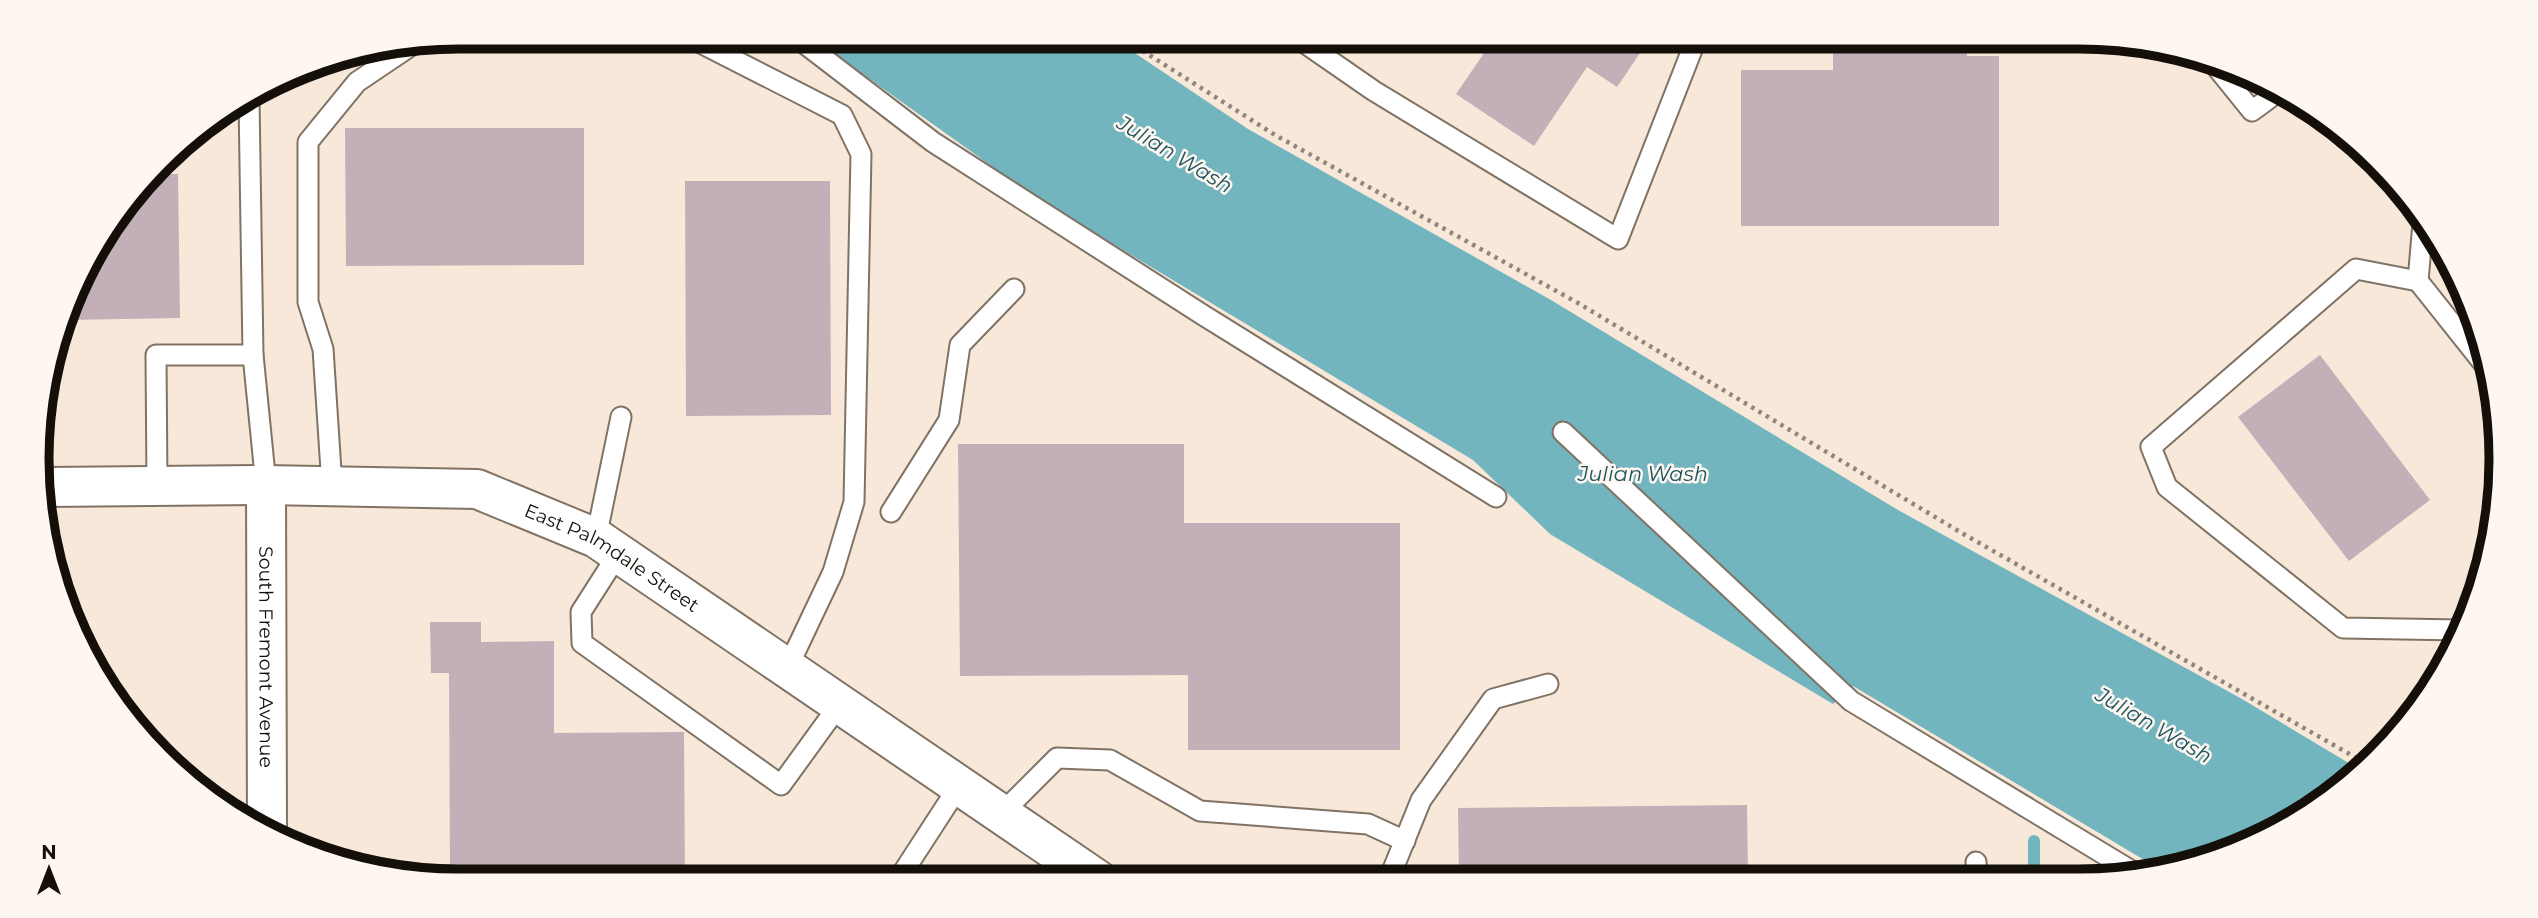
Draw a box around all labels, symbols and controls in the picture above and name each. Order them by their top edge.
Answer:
water label: Julian Wash [1112,109,1237,198]
water label: Julian Wash [1577,461,1708,486]
street label: East Palmdale Street [521,498,704,617]
street label: South Fremont Avenue [255,546,278,768]
water label: Julian Wash [2091,681,2217,768]
north arrow [14,834,84,904]
text: N [41,841,57,864]

